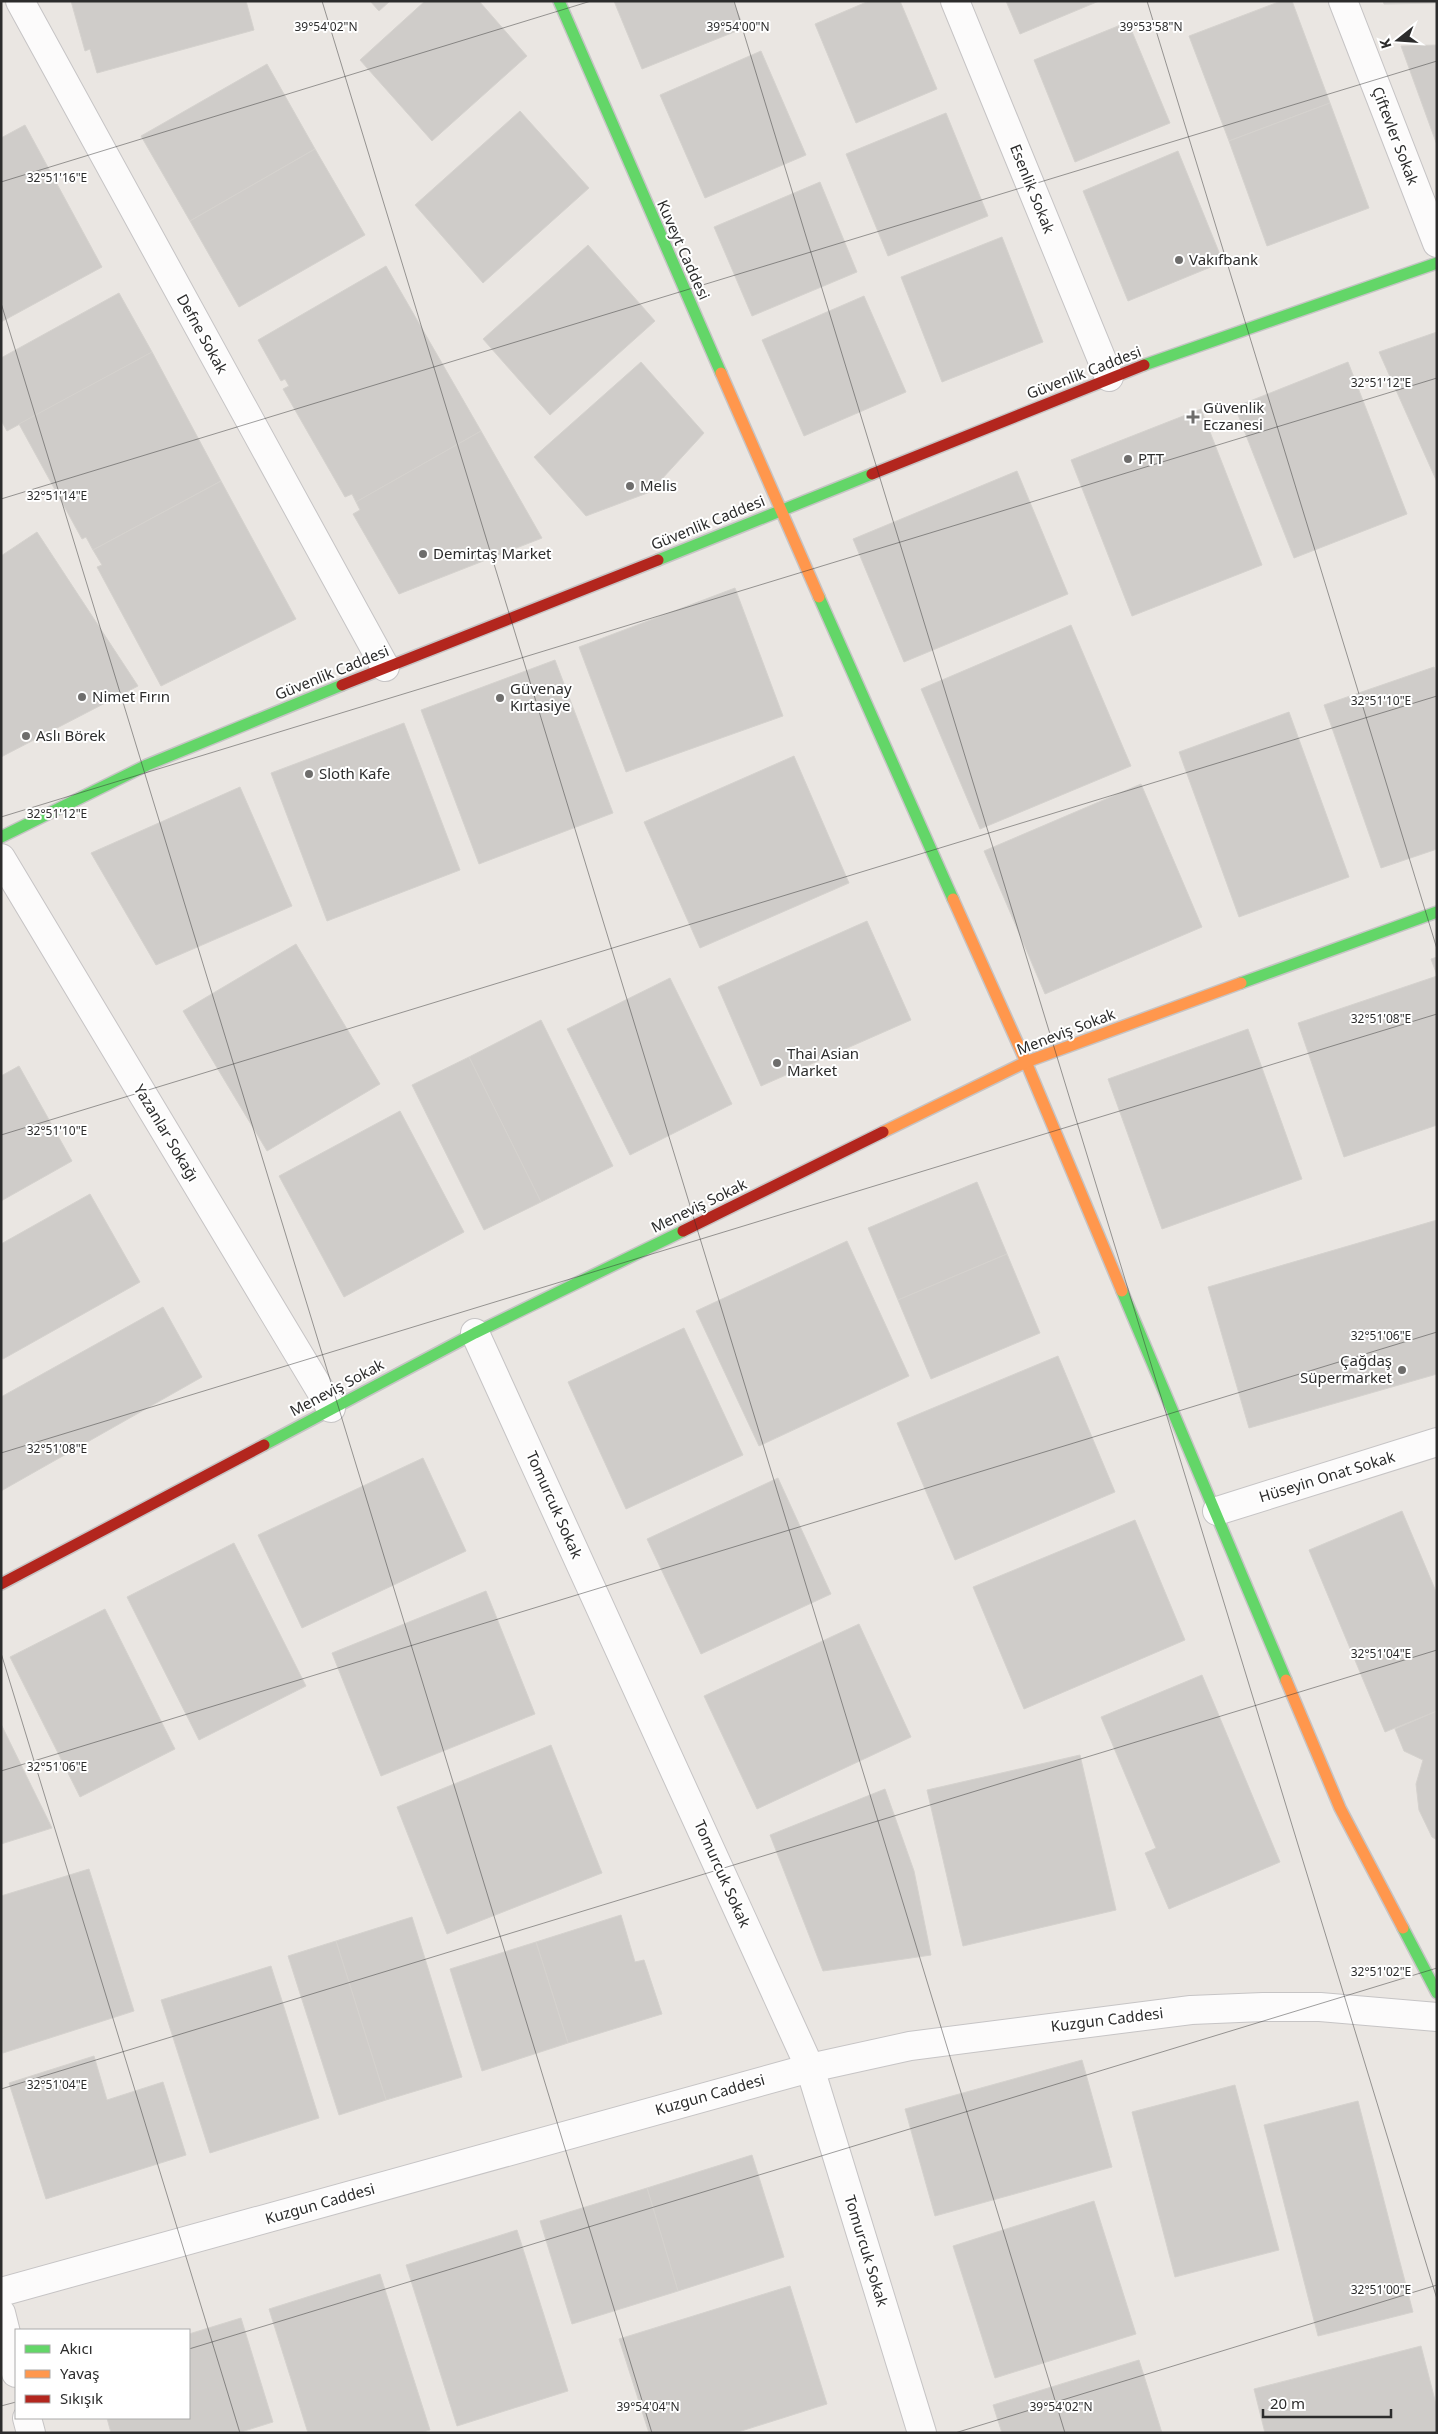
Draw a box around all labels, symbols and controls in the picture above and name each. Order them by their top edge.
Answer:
north arrow [1373,15,1423,65]
text: 39°54'02"N [294,18,358,35]
text: 39°54'00"N [706,18,770,35]
text: 39°53'58"N [1119,18,1183,35]
text: K [1374,36,1396,51]
street label: Çiftevler Sokak [1368,84,1424,188]
street label: Esenlik Sokak [1006,141,1060,236]
text: 32°51'16"E [27,169,87,186]
street label: Kuveyt Caddesi [653,197,715,303]
place label: Vakıfbank [1189,249,1258,269]
marker: Vakıfbank [1173,254,1185,266]
street label: Defne Sokak [173,290,233,377]
street label: Güvenlik Caddesi [1024,341,1144,403]
text: 32°51'12"E [1351,374,1411,391]
place label: Güvenlik Eczanesi [1203,397,1264,434]
marker: Güvenlik Eczanesi [1187,411,1199,423]
place label: PTT [1138,448,1165,468]
marker: PTT [1122,453,1134,465]
place label: Melis [640,475,677,495]
marker: Melis [624,480,636,492]
text: 32°51'14"E [27,487,87,504]
street label: Güvenlik Caddesi [648,490,767,554]
place label: Demirtaş Market [433,543,552,563]
marker: Demirtaş Market [417,548,429,560]
street label: Güvenlik Caddesi [272,640,391,704]
place label: Güvenay Kırtasiye [510,678,572,715]
place label: Nimet Fırın [92,686,170,706]
marker: Nimet Fırın [76,691,88,703]
marker: Güvenay Kırtasiye [494,692,506,704]
text: 32°51'10"E [1351,692,1411,709]
place label: Aslı Börek [36,725,106,745]
marker: Aslı Börek [20,730,32,742]
place label: Sloth Kafe [319,763,390,783]
marker: Sloth Kafe [303,768,315,780]
text: 32°51'12"E [27,805,87,822]
street label: Meneviş Sokak [1014,1003,1118,1059]
text: 32°51'08"E [1351,1010,1411,1027]
place label: Thai Asian Market [787,1043,859,1080]
marker: Thai Asian Market [771,1057,783,1069]
street label: Yazanlar Sokağı [130,1080,204,1185]
text: 32°51'10"E [27,1122,87,1139]
street label: Meneviş Sokak [648,1173,750,1237]
text: 32°51'06"E [1351,1327,1411,1344]
place label: Çağdaş Süpermarket [1300,1350,1393,1387]
street label: Meneviş Sokak [286,1354,387,1420]
marker: Çağdaş Süpermarket [1396,1364,1408,1376]
text: 32°51'08"E [27,1440,87,1457]
street label: Hüseyin Onat Sokak [1256,1446,1397,1506]
street label: Tomurcuk Sokak [522,1448,588,1562]
text: 32°51'04"E [1351,1645,1411,1662]
text: 32°51'06"E [27,1758,87,1775]
street label: Tomurcuk Sokak [690,1817,756,1931]
text: 32°51'02"E [1351,1963,1411,1980]
street label: Kuzgun Caddesi [1050,2002,1164,2036]
street label: Kuzgun Caddesi [653,2069,767,2119]
text: 32°51'04"E [27,2076,87,2093]
street label: Kuzgun Caddesi [263,2178,377,2228]
street label: Tomurcuk Sokak [840,2192,893,2309]
text: 32°51'00"E [1351,2281,1411,2298]
legend [15,2329,190,2419]
text: Akıcı [60,2338,93,2358]
text: Yavaş [60,2363,99,2383]
scale bar [1263,2386,1390,2418]
text: Sıkışık [60,2388,103,2408]
text: 20 m [1270,2393,1305,2413]
text: 39°54'04"N [616,2398,680,2415]
text: 39°54'02"N [1029,2398,1093,2415]

